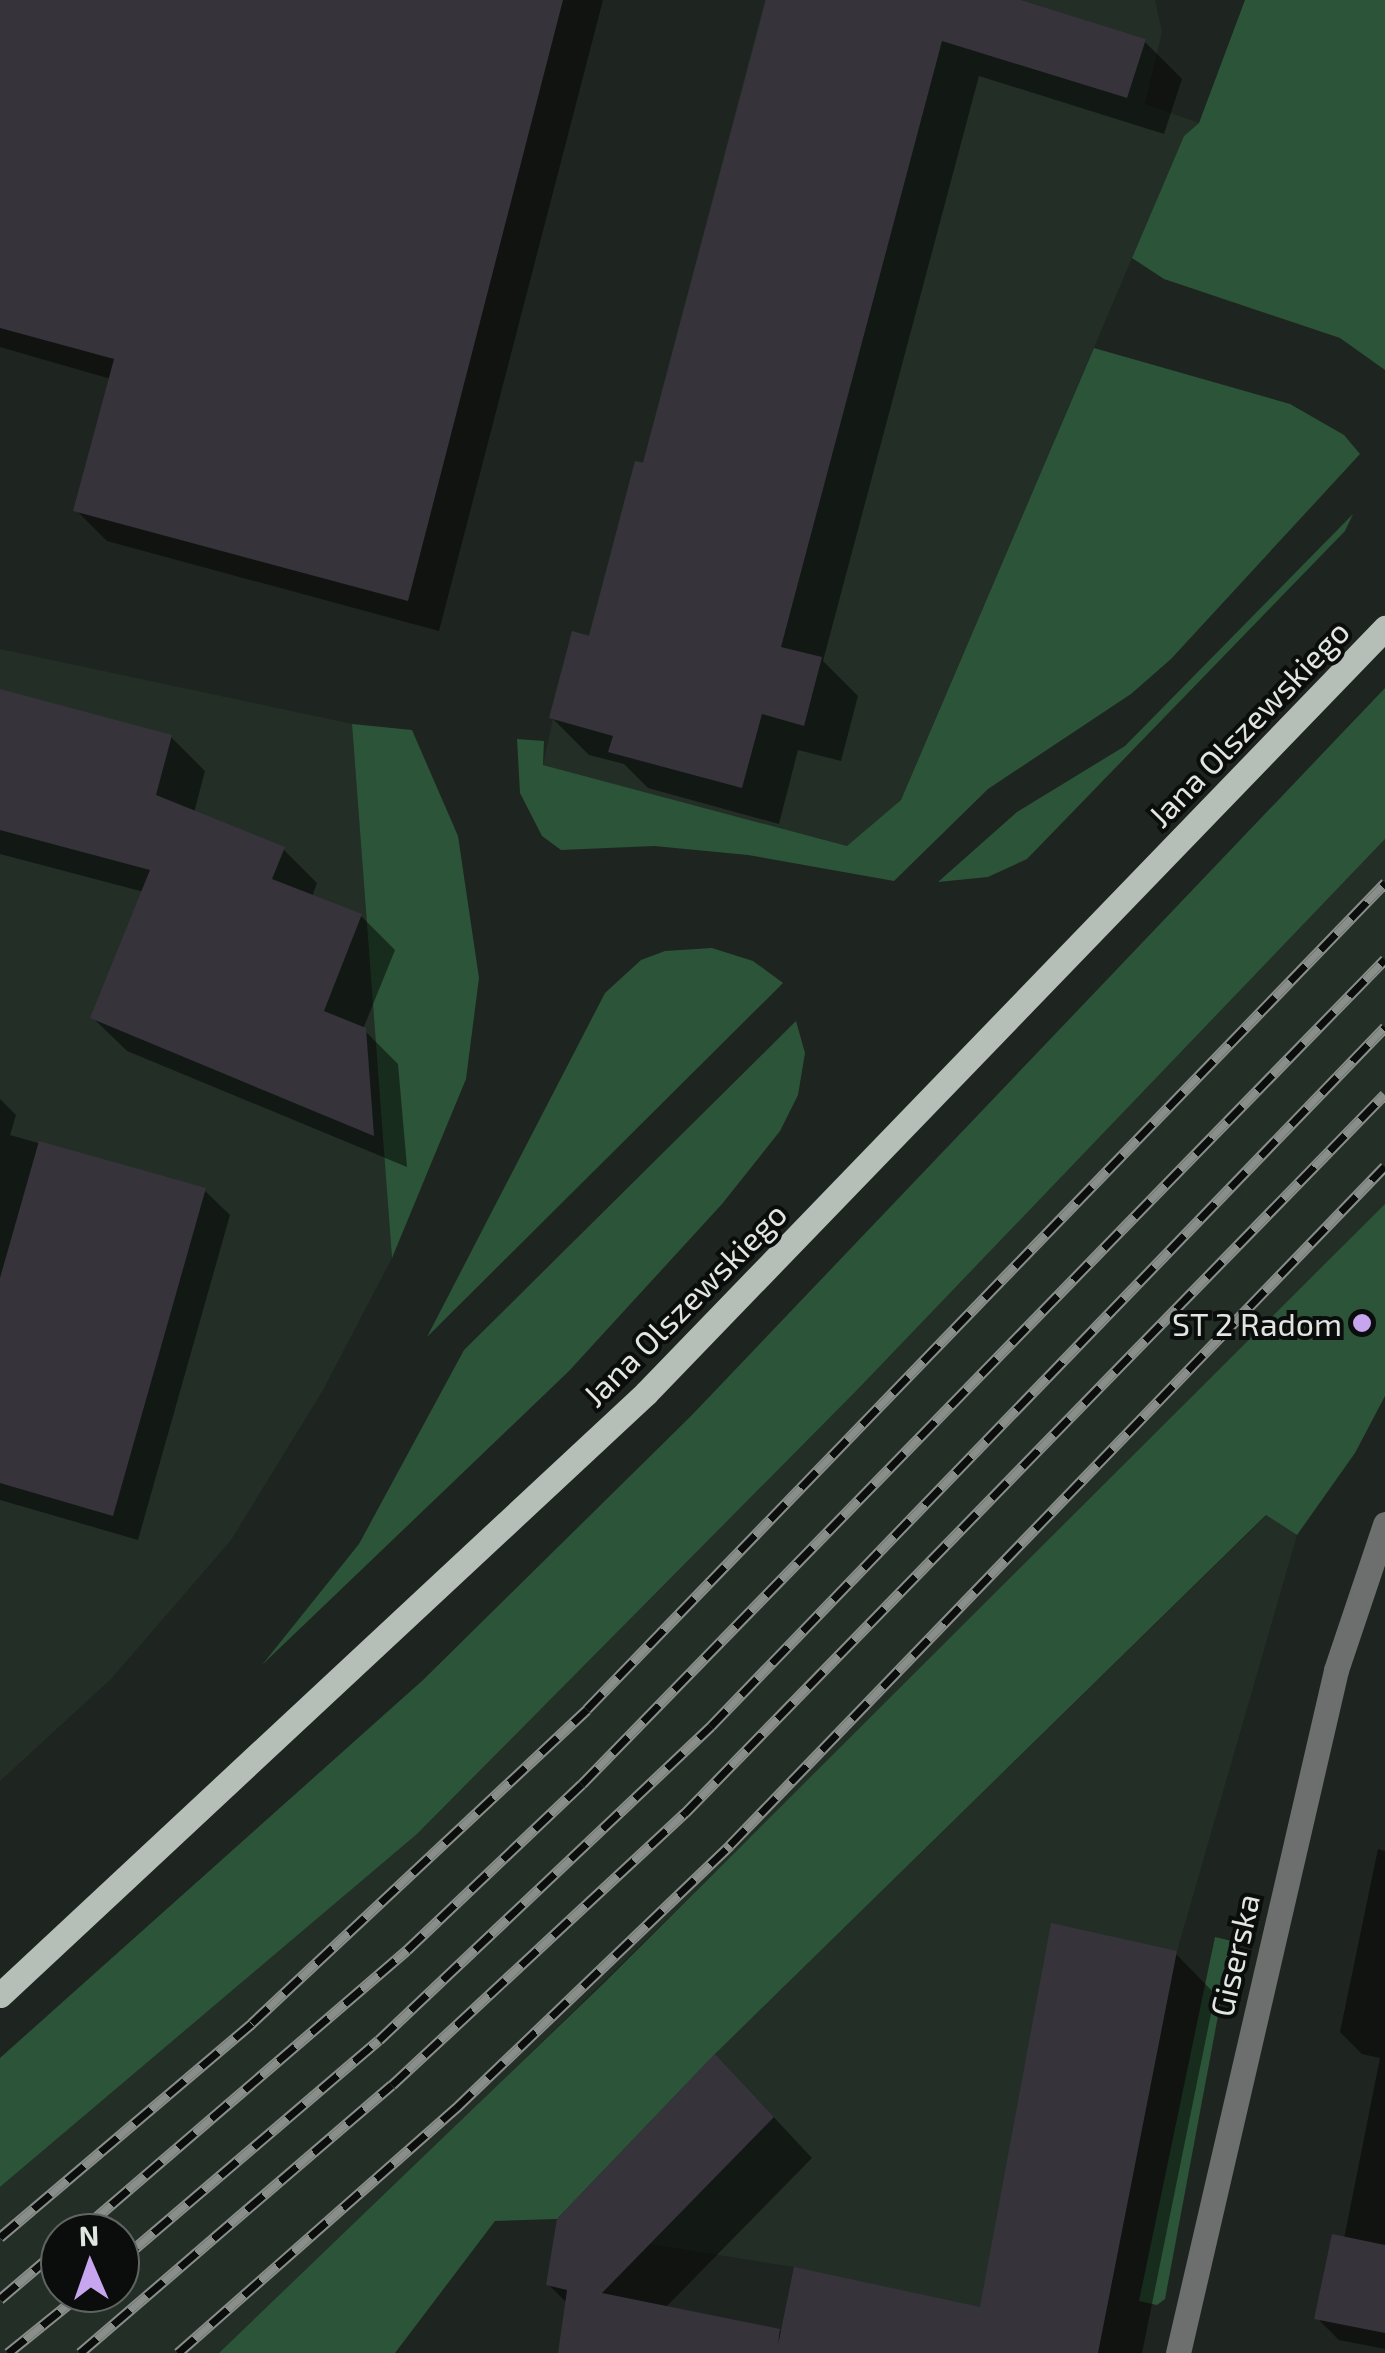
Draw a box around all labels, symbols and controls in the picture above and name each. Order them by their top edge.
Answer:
street label: Jana Olszewskiego [1140,612,1356,834]
street label: Jana Olszewskiego [574,1194,794,1414]
place label: ST 2 Radom [1171,1304,1342,1342]
marker: ST 2 Radom [1351,1312,1373,1334]
street label: Giserska [1201,1890,1267,2020]
north arrow [40,2213,140,2313]
text: N [78,2218,100,2252]

